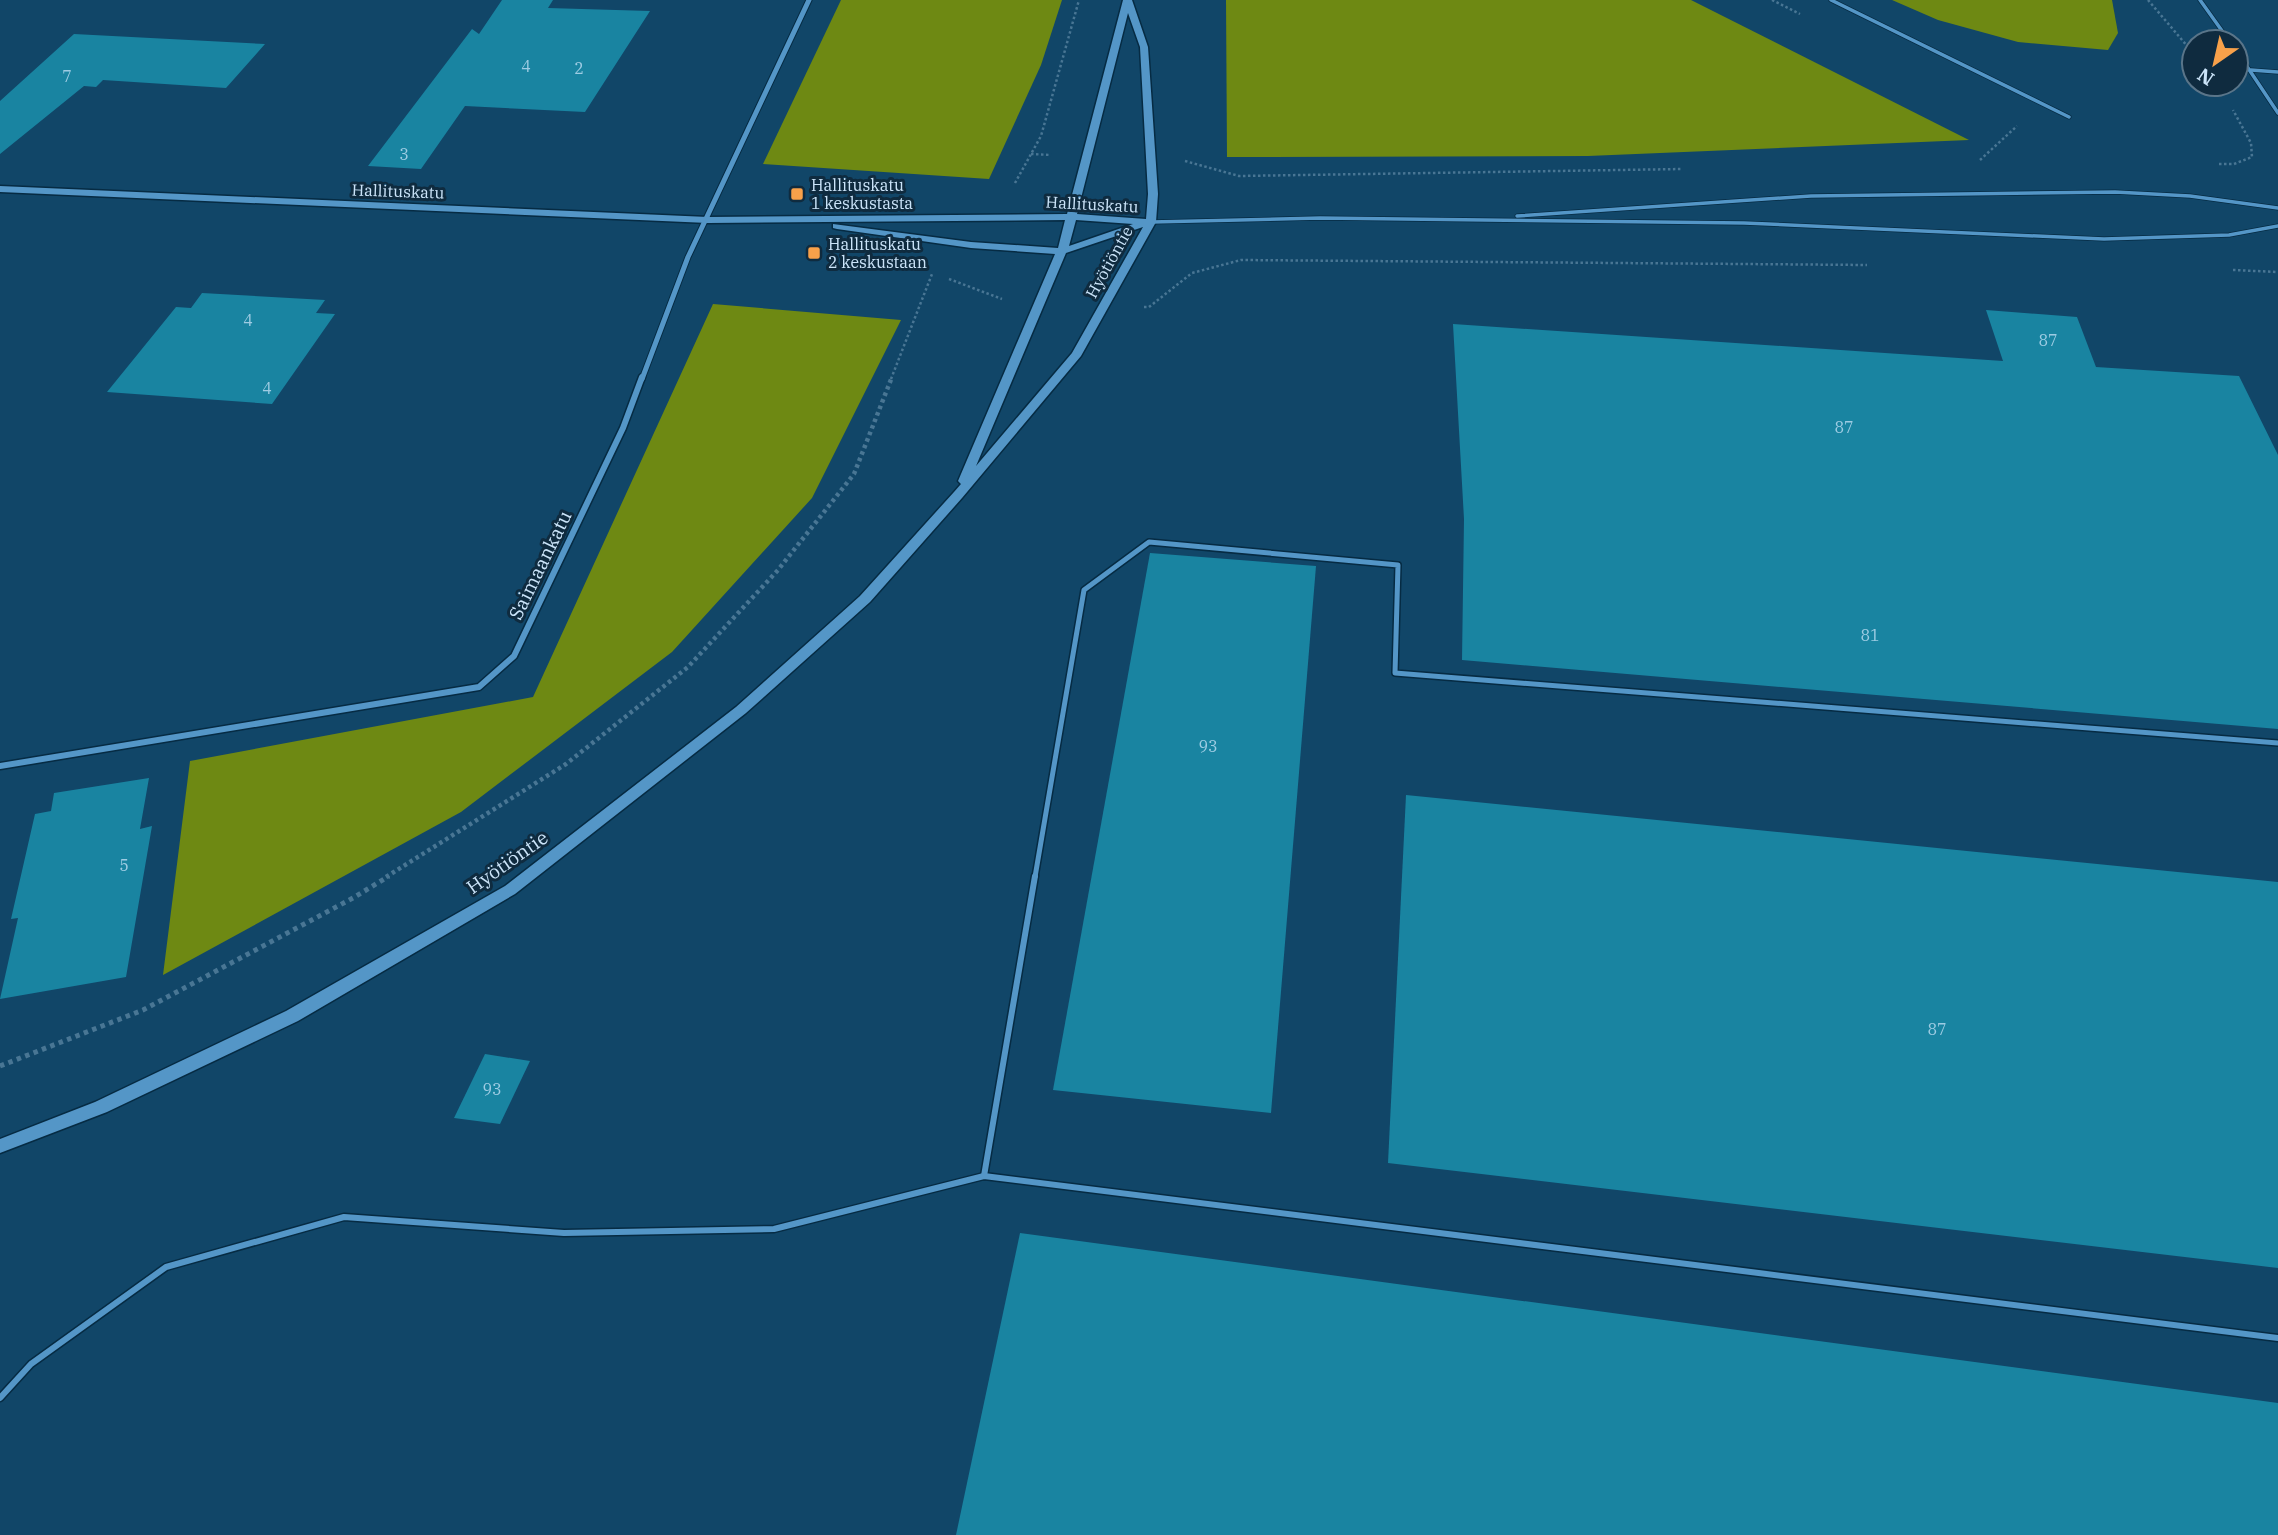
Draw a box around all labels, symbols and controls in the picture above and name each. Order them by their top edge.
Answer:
north arrow [2180,28,2250,98]
house number: 4 [521,56,531,76]
house number: 2 [574,58,584,78]
text: N [2193,63,2218,91]
house number: 7 [62,66,72,86]
house number: 3 [399,144,409,164]
place label: Hallituskatu 1 keskustasta [811,175,913,213]
street label: Hallituskatu [351,179,445,203]
marker: Hallituskatu 1 keskustasta [789,186,805,202]
street label: Hallituskatu [1045,192,1139,216]
street label: Hyötiöntie [1081,223,1137,301]
place label: Hallituskatu 2 keskustaan [828,234,927,272]
marker: Hallituskatu 2 keskustaan [806,245,822,261]
house number: 4 [243,310,253,330]
house number: 87 [2038,330,2058,350]
house number: 4 [262,378,272,398]
house number: 87 [1834,417,1854,437]
street label: Saimaankatu [503,506,577,623]
house number: 81 [1860,625,1880,645]
house number: 93 [1198,736,1218,756]
street label: Hyötiöntie [462,825,552,899]
house number: 5 [119,855,129,875]
house number: 87 [1927,1019,1947,1039]
house number: 93 [482,1079,502,1099]

